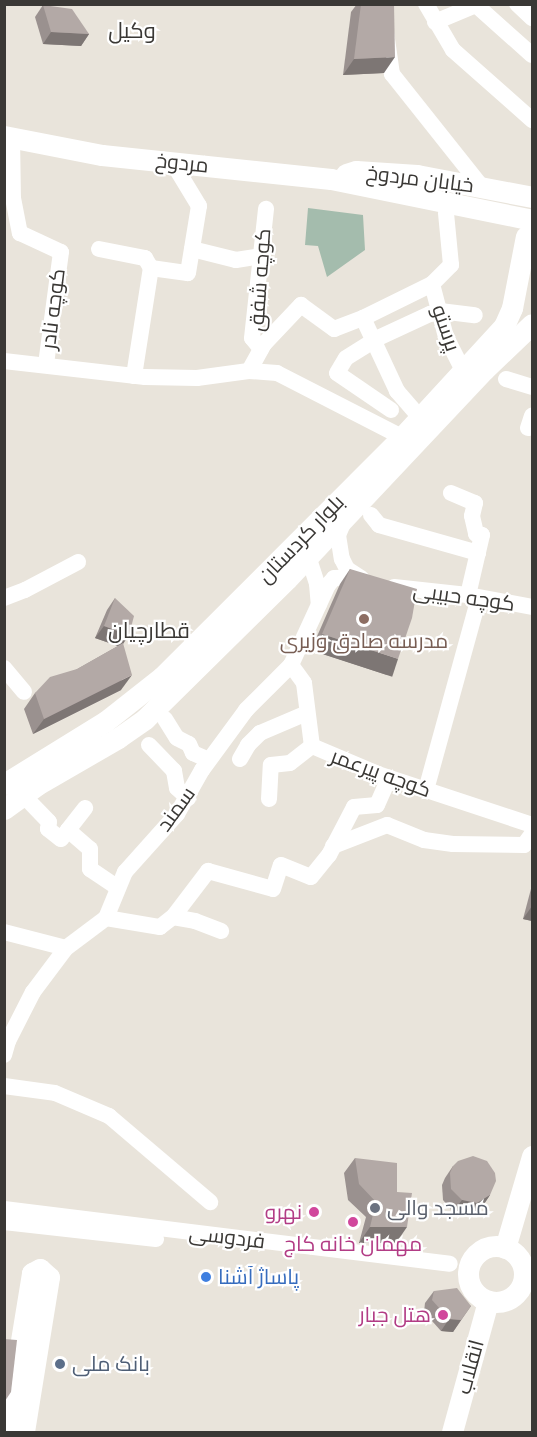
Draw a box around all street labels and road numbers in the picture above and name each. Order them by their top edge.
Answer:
street label: مردوخ [154,148,210,178]
street label: خیابان مردوخ [365,160,475,198]
street label: کوچه شفق [244,228,276,332]
street label: کوچه نادر [36,267,70,351]
street label: پرستو [426,301,466,355]
street label: بلوار کردستان [253,489,349,589]
street label: کوچه حبیبی [411,577,517,617]
street label: کوچه پیرعمر [327,743,435,803]
street label: سمند [151,782,201,836]
street label: فردوسی [187,1220,267,1254]
street label: انقلاب [451,1337,489,1397]

